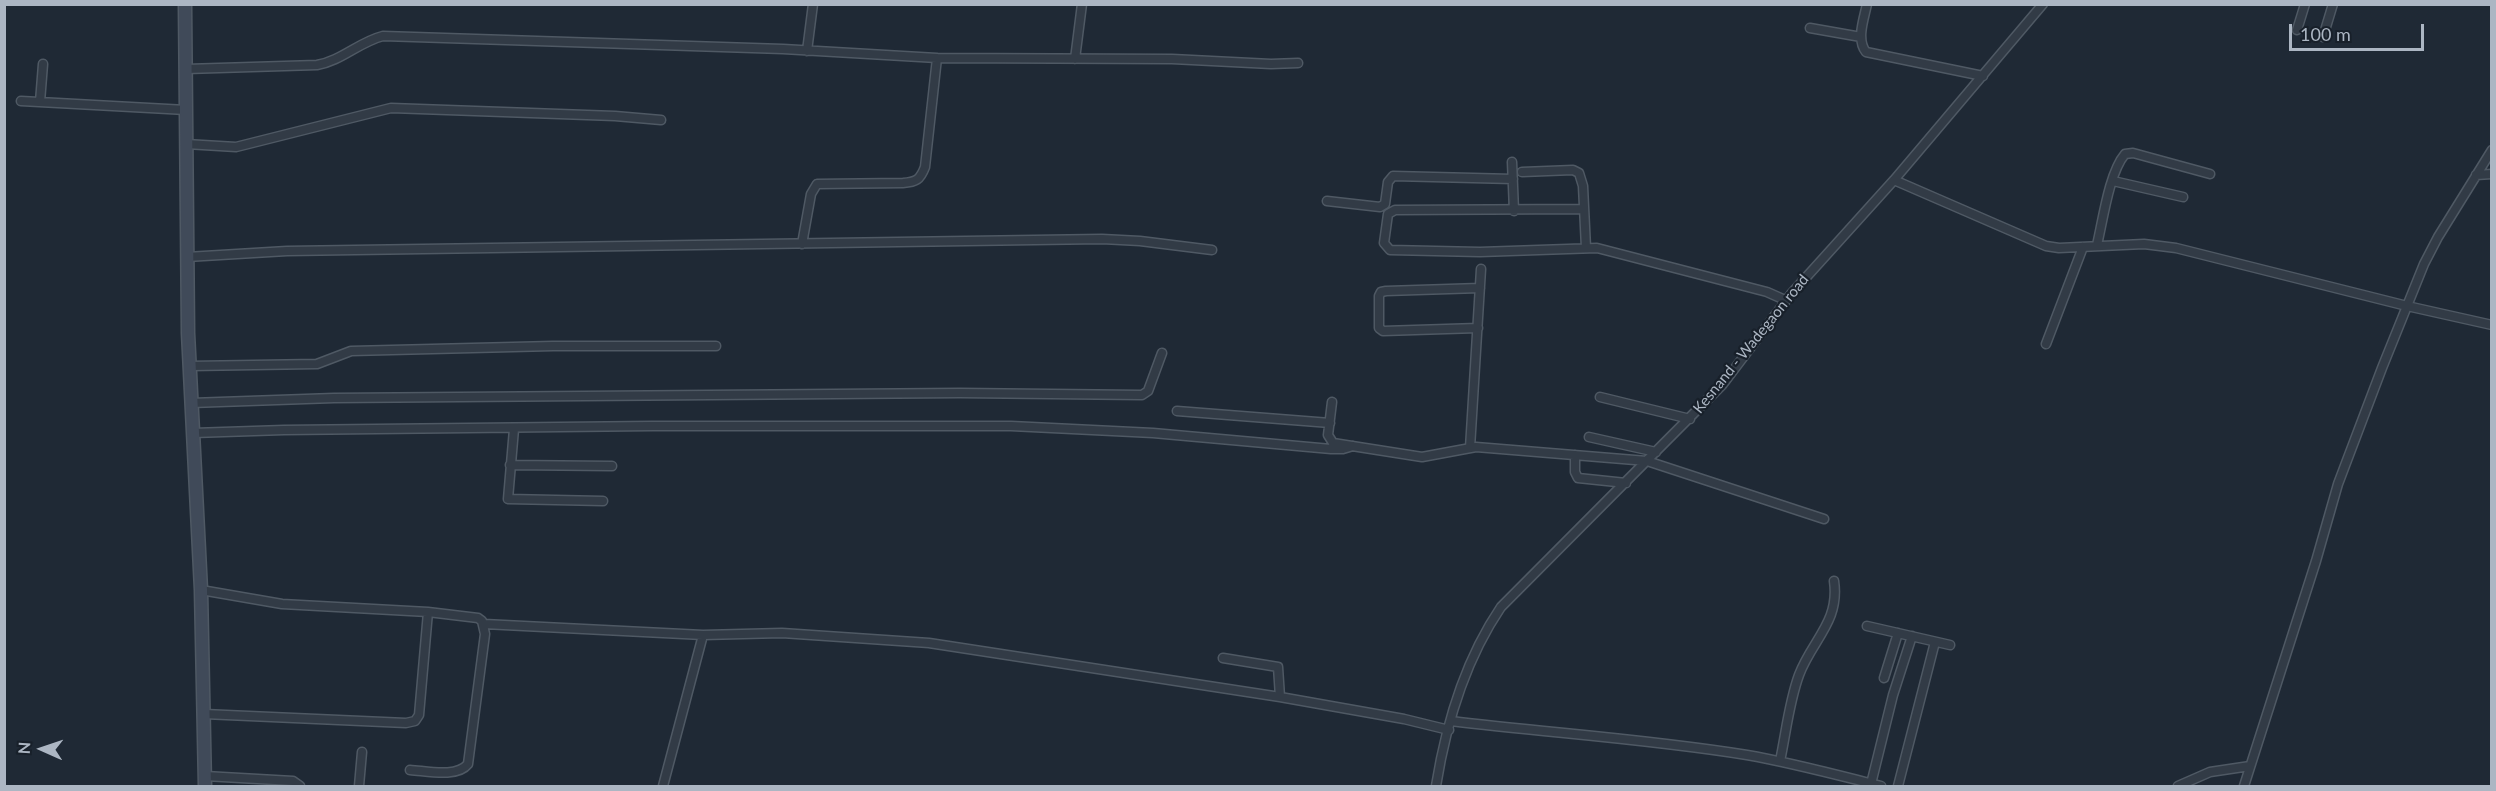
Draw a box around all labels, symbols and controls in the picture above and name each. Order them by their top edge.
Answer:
scale bar [2292,12,2427,50]
text: 100 m [2300,23,2351,45]
street label: Kesnand - Wadegaon road [1689,271,1813,417]
north arrow [12,719,72,779]
text: N [14,741,33,755]

